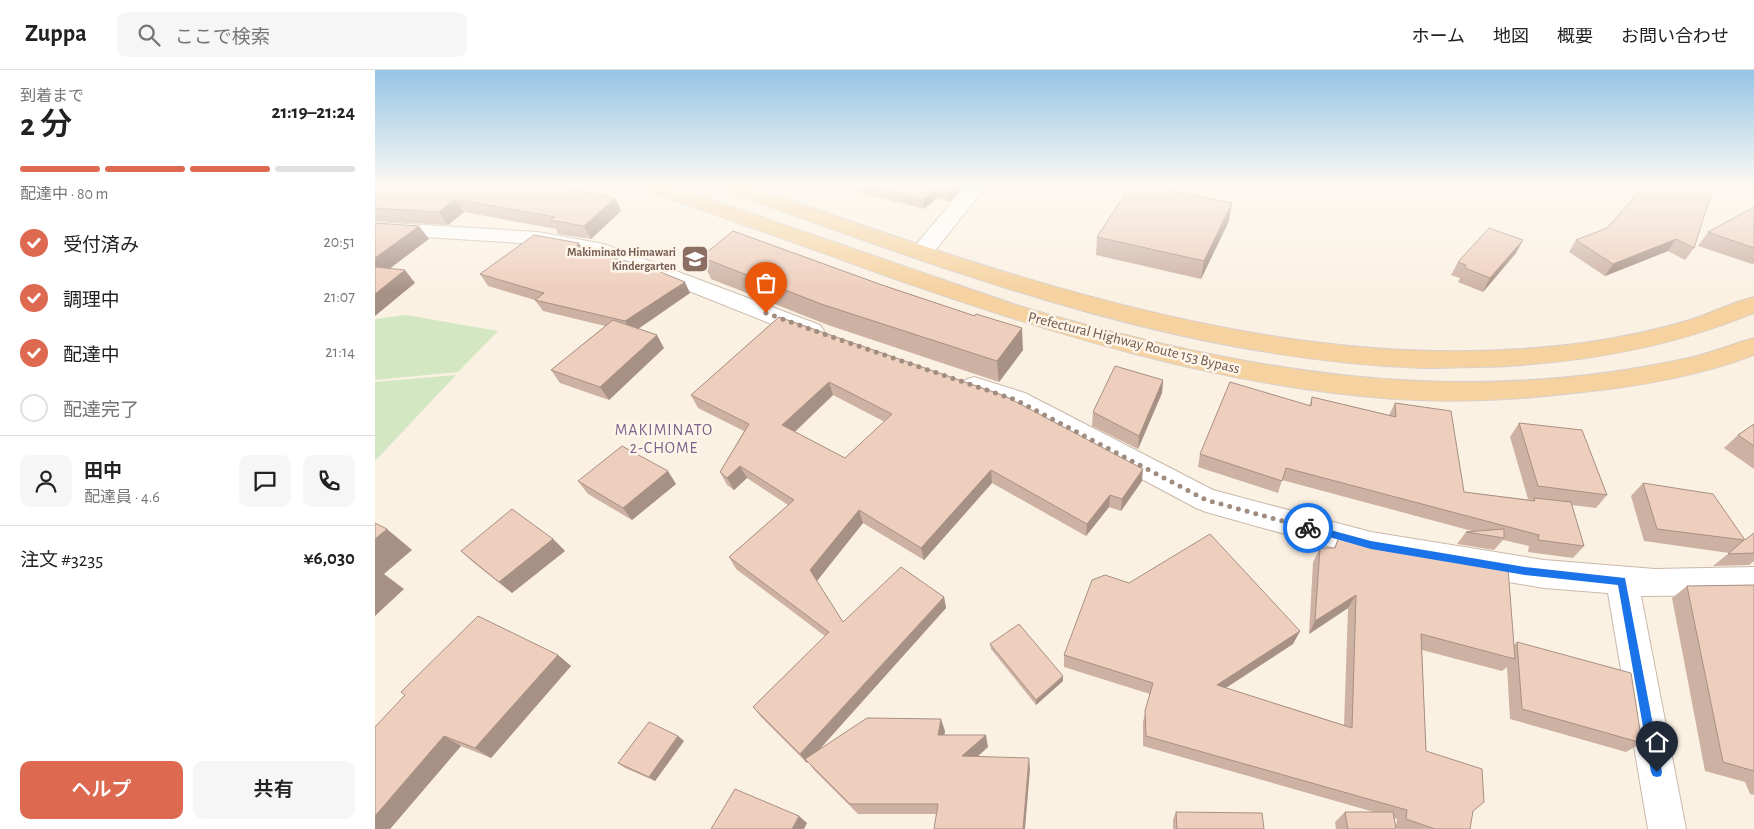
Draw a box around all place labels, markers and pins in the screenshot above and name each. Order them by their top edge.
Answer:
school or university icon: Makiminato Himawari Kindergarten [680,244,710,274]
place label: Makiminato Himawari Kindergarten [567,246,676,272]
pin [745,262,787,313]
pin [1636,721,1678,772]

